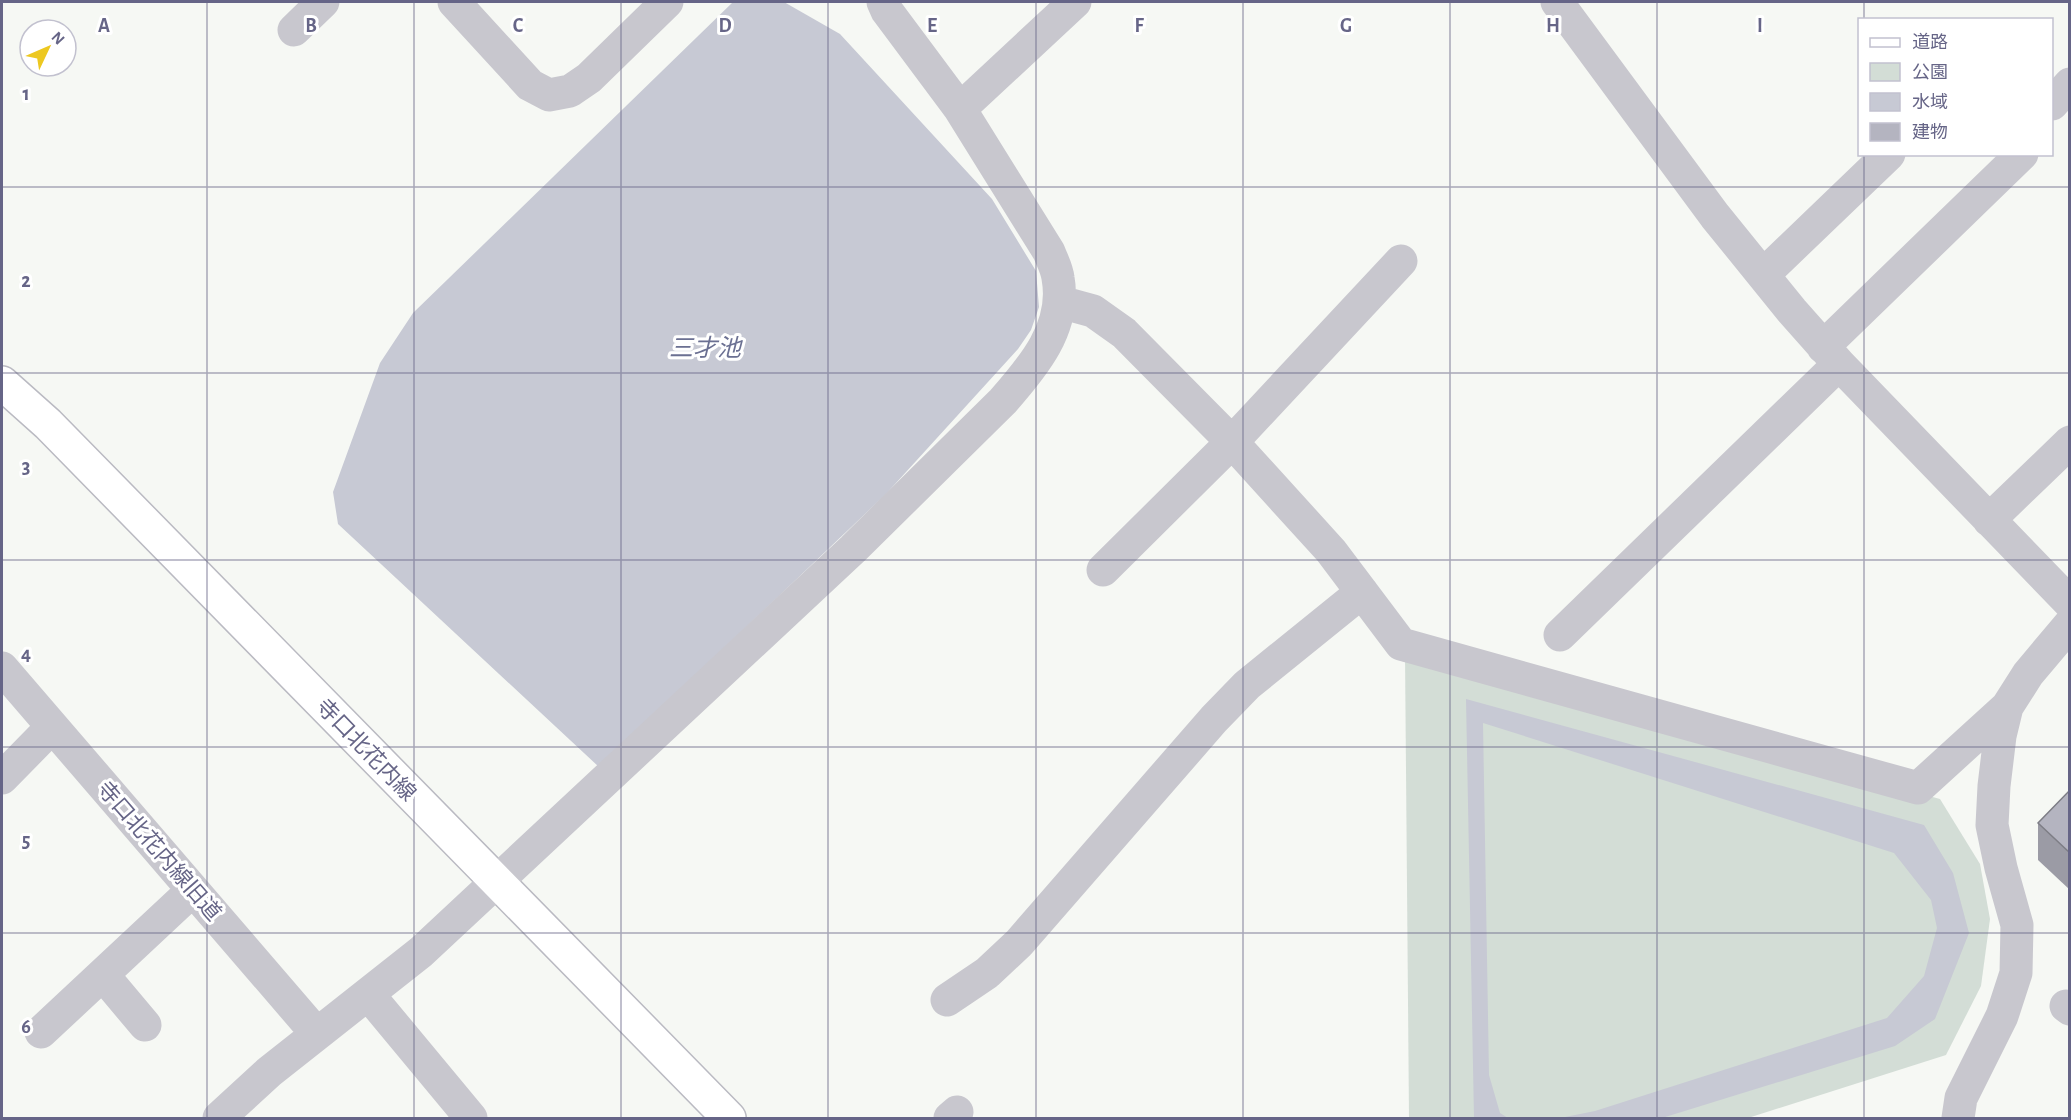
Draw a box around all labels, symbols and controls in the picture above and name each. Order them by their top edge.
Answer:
text: A [98,16,110,36]
text: B [305,16,317,36]
text: C [513,16,524,36]
text: D [718,16,732,36]
text: E [927,16,937,36]
text: F [1134,16,1144,36]
text: G [1340,16,1352,36]
text: H [1546,16,1560,36]
text: I [1757,16,1763,36]
north arrow [18,18,78,78]
legend [1858,18,2053,156]
text: N [48,29,68,48]
text: 道路 [1912,32,1948,52]
text: 公園 [1912,63,1948,82]
text: 1 [22,84,30,104]
text: 水域 [1912,93,1948,112]
text: 建物 [1912,122,1948,142]
text: 2 [21,271,31,291]
water label: 三才池 [669,335,743,361]
text: 3 [22,457,30,477]
text: 4 [21,644,31,664]
street label: 寺口北花内線 [312,694,420,805]
street label: 寺口北花内線旧道 [93,777,226,925]
text: 5 [22,831,30,851]
text: 6 [21,1017,31,1037]

